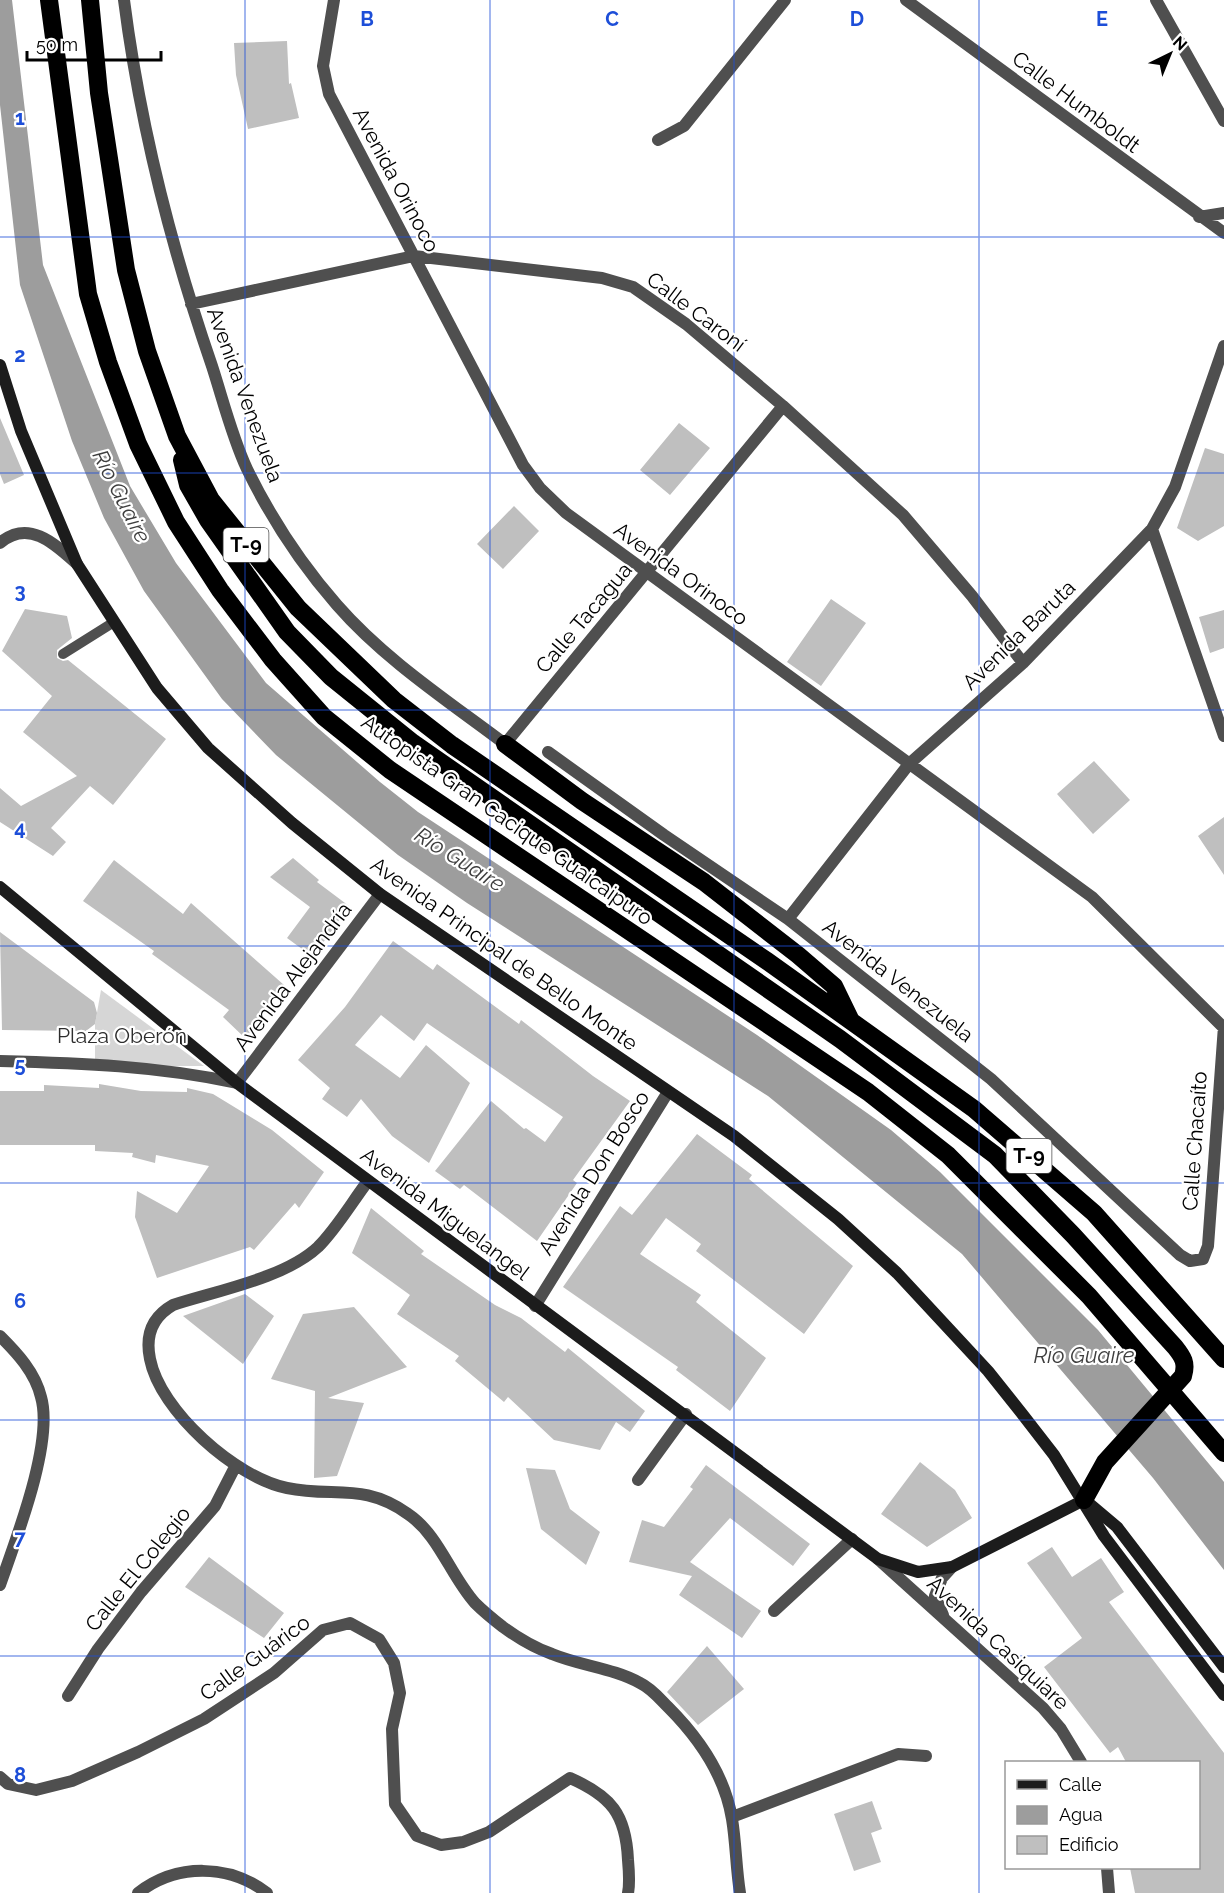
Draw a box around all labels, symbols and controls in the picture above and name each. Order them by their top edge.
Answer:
text: B [360,7,374,31]
text: C [605,7,619,31]
text: D [850,7,864,31]
text: E [1096,7,1108,31]
scale bar [27,24,160,62]
north arrow [1140,24,1200,84]
text: N [1169,32,1191,55]
text: 50 m [36,34,78,55]
street label: Calle Humboldt [1007,45,1145,158]
street label: Avenida Orinoco [348,103,445,256]
text: 1 [15,106,25,130]
street label: Calle Caroní [642,266,751,357]
street label: Avenida Venezuela [202,304,289,486]
text: 2 [14,343,26,367]
water label: Río Guaire [88,445,157,547]
street label: Avenida Orinoco [609,517,753,631]
road number: T-9 [224,528,268,562]
street label: Calle Tacagua [530,557,637,678]
street label: Avenida Baruta [957,575,1080,695]
text: 3 [14,579,26,603]
street label: Autopista Gran Cacique Guaicaipuro [357,709,658,930]
text: 4 [14,816,26,840]
water label: Río Guaire [410,821,510,897]
street label: Avenida Principal de Bello Monte [366,852,642,1056]
street label: Avenida Alejandría [229,897,357,1056]
street label: Avenida Venezuela [818,914,979,1047]
park label: Plaza Oberón [57,1023,187,1048]
text: 5 [14,1053,26,1077]
street label: Calle Chacaíto [1177,1070,1212,1212]
street label: Avenida Don Bosco [533,1086,654,1259]
road number: T-9 [1006,1139,1052,1173]
street label: Avenida Miguelangel [356,1142,535,1285]
text: 6 [14,1289,26,1313]
water label: Río Guaire [1034,1342,1135,1368]
street label: Calle El Colegio [80,1501,196,1636]
text: 7 [14,1526,26,1550]
street label: Avenida Casiquiare [922,1571,1074,1715]
street label: Calle Guárico [195,1609,315,1706]
legend [1005,1761,1200,1869]
text: 8 [14,1763,26,1787]
text: Calle [1059,1774,1102,1795]
text: Agua [1059,1804,1103,1825]
text: Edificio [1059,1834,1119,1855]

